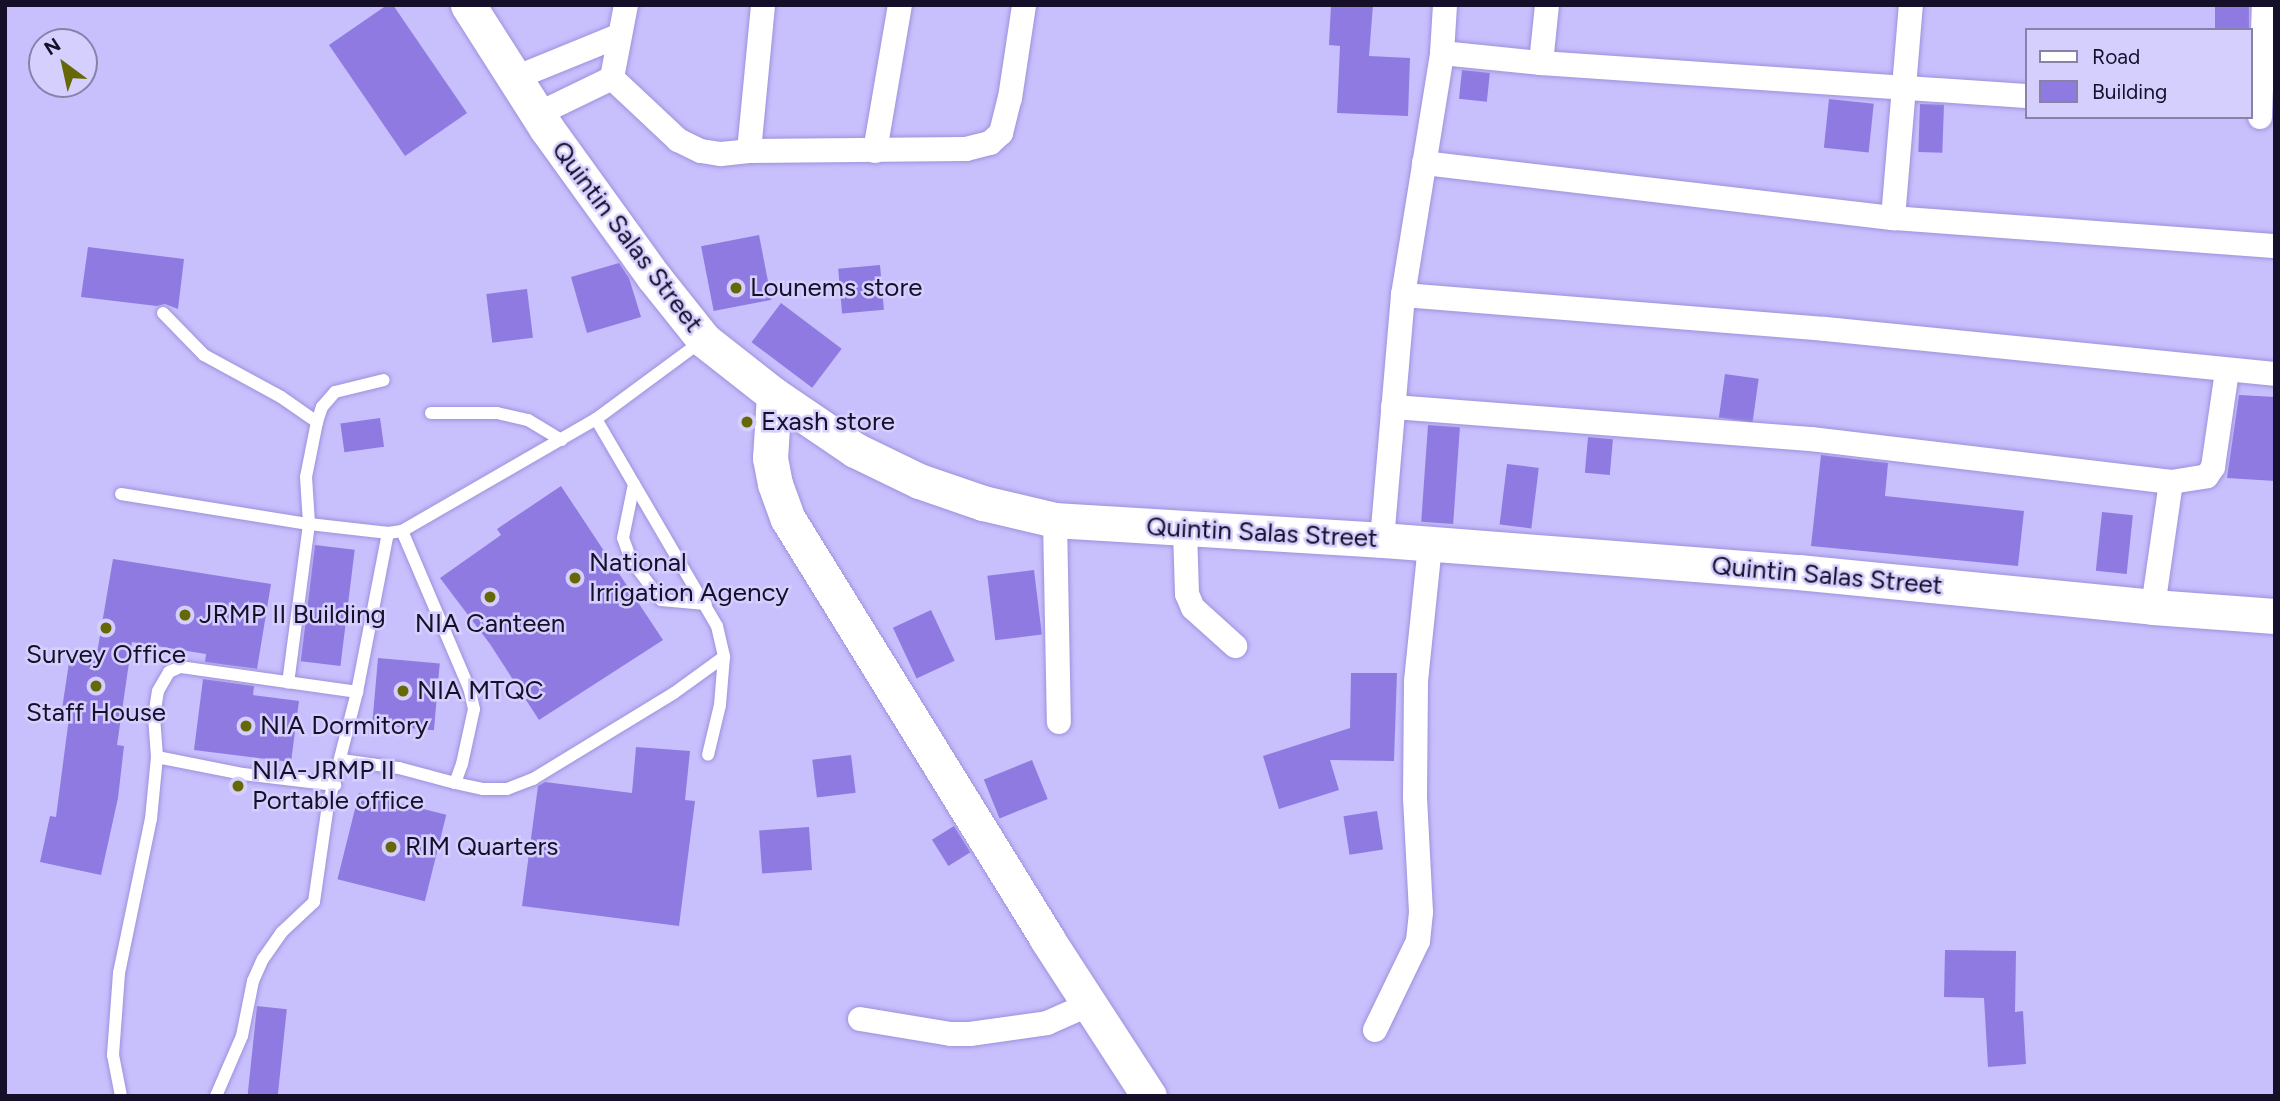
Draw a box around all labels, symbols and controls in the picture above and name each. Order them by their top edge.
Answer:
north arrow [28,28,98,98]
legend [2024,28,2252,119]
text: N [40,33,65,60]
text: Road [2092,44,2140,69]
text: Building [2092,79,2167,104]
street label: Quintin Salas Street [545,135,709,339]
place label: Lounems store [750,272,922,304]
marker: Lounems store [728,280,744,296]
place label: Exash store [761,406,895,438]
marker: Exash store [739,414,755,430]
street label: Quintin Salas Street [1146,511,1378,555]
place label: National Irrigation Agency [589,547,789,608]
street label: Quintin Salas Street [1710,550,1944,602]
marker: National Irrigation Agency [567,570,583,586]
marker: NIA Canteen [482,589,498,605]
place label: JRMP II Building [199,599,386,631]
marker: JRMP II Building [177,607,193,623]
place label: NIA Canteen [415,608,565,640]
marker: Survey Office [98,620,114,636]
place label: Survey Office [26,639,186,671]
place label: NIA MTQC [417,675,544,707]
marker: Staff House [88,678,104,694]
marker: NIA MTQC [395,683,411,699]
place label: Staff House [26,697,166,729]
place label: NIA Dormitory [260,710,428,742]
marker: NIA Dormitory [238,718,254,734]
place label: NIA-JRMP II Portable office [252,755,424,816]
marker: NIA-JRMP II Portable office [230,778,246,794]
place label: RIM Quarters [405,831,558,863]
marker: RIM Quarters [383,839,399,855]

